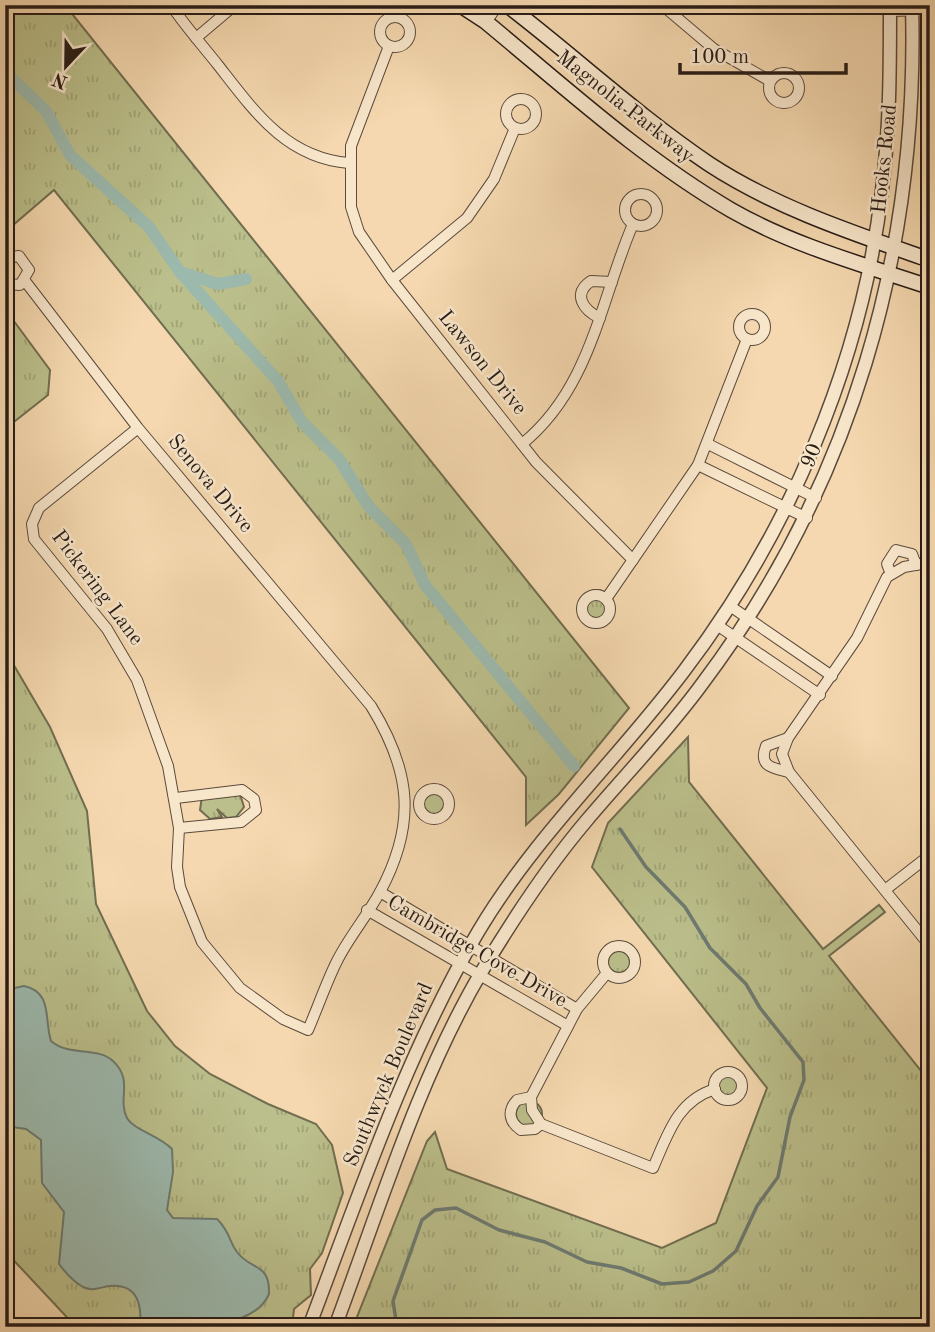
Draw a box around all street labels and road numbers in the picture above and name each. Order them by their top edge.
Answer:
street label: Magnolia Parkway [552,47,698,167]
street label: Hooks Road [869,103,901,215]
street label: Lawson Drive [434,307,530,419]
street label: Senova Drive [163,431,257,537]
street label: 90 [798,441,826,471]
street label: Pickering Lane [47,527,147,649]
street label: Cambridge Cove Drive [384,892,570,1012]
street label: Southwyck Boulevard [341,980,437,1170]

